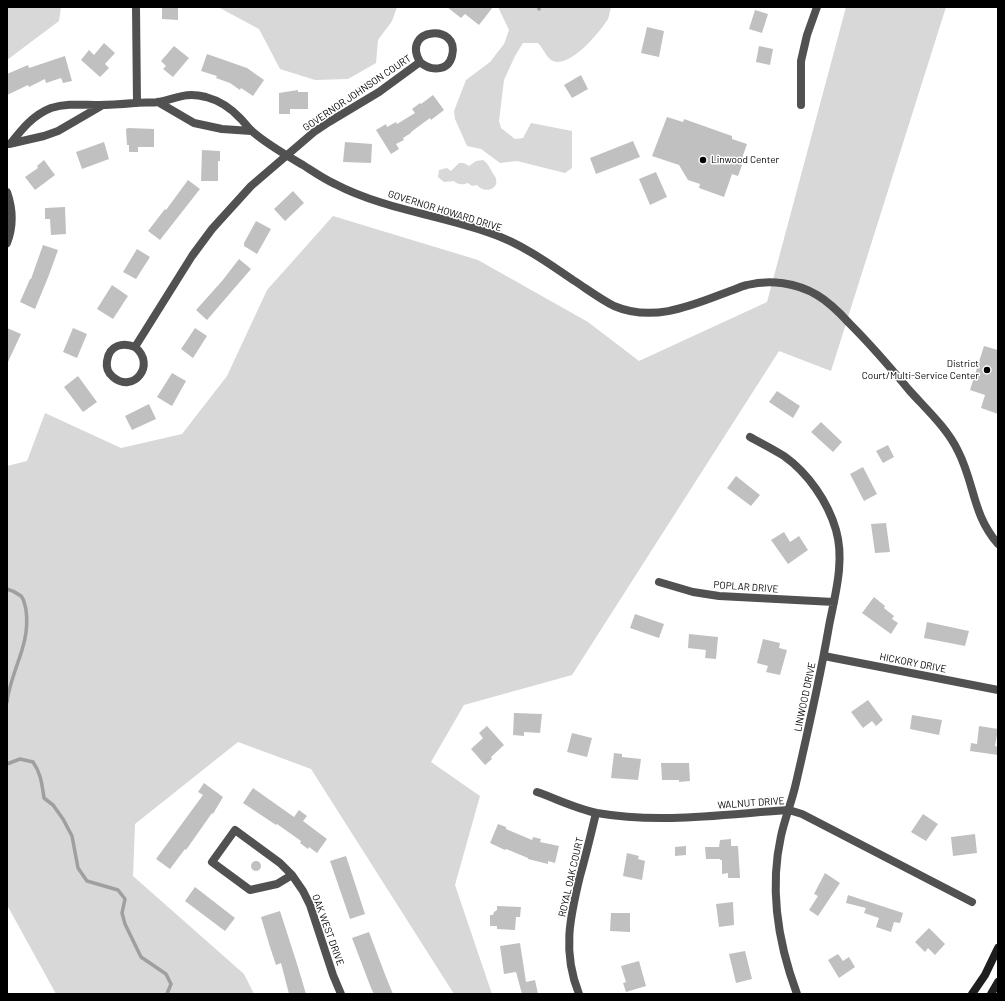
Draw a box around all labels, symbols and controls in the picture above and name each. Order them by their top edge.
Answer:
street label: GOVERNOR JOHNSON COURT [301,52,413,134]
place label: Linwood Center [711,154,779,166]
marker: Linwood Center [698,155,708,165]
street label: GOVERNOR HOWARD DRIVE [386,188,504,234]
place label: District Court/Multi-Service Center [862,358,979,382]
marker: District Court/Multi-Service Center [982,365,992,375]
street label: POPLAR DRIVE [713,579,779,595]
street label: HICKORY DRIVE [879,651,947,675]
street label: LINWOOD DRIVE [792,661,818,733]
street label: WALNUT DRIVE [717,795,785,811]
street label: ROYAL OAK COURT [556,836,586,918]
street label: OAK WEST DRIVE [310,893,346,967]

